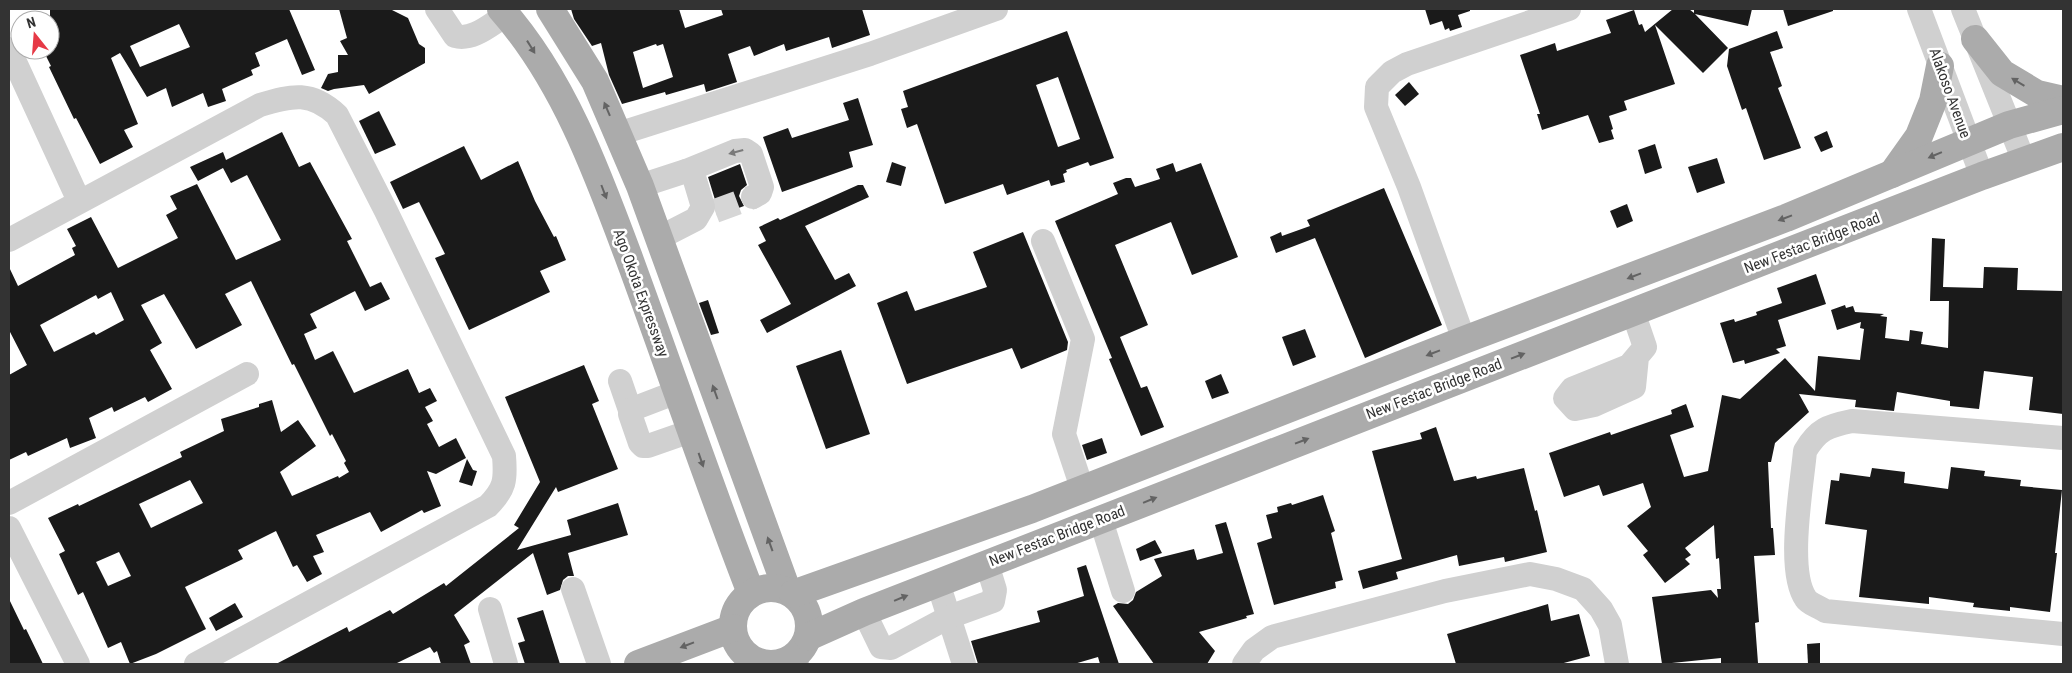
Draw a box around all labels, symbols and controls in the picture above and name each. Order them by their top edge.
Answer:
north arrow [10,10,60,60]
text: N [25,14,38,31]
one-way arrow [526,40,536,54]
street label: Alakoso Avenue [1925,45,1975,141]
one-way arrow [2012,78,2025,87]
one-way arrow [602,102,610,116]
one-way arrow [728,148,743,156]
one-way arrow [1928,152,1942,160]
one-way arrow [600,185,608,199]
street label: New Festac Bridge Road [1742,209,1882,277]
one-way arrow [1777,214,1792,222]
street label: Ago Okota Expressway [609,226,673,360]
one-way arrow [1626,273,1641,281]
one-way arrow [1425,350,1440,357]
one-way arrow [1511,352,1526,360]
street label: New Festac Bridge Road [1364,355,1504,423]
one-way arrow [711,384,718,399]
one-way arrow [1294,436,1309,444]
one-way arrow [697,453,705,468]
one-way arrow [1143,496,1158,504]
street label: New Festac Bridge Road [987,502,1127,570]
one-way arrow [766,537,773,552]
one-way arrow [894,593,908,601]
one-way arrow [680,642,694,650]

